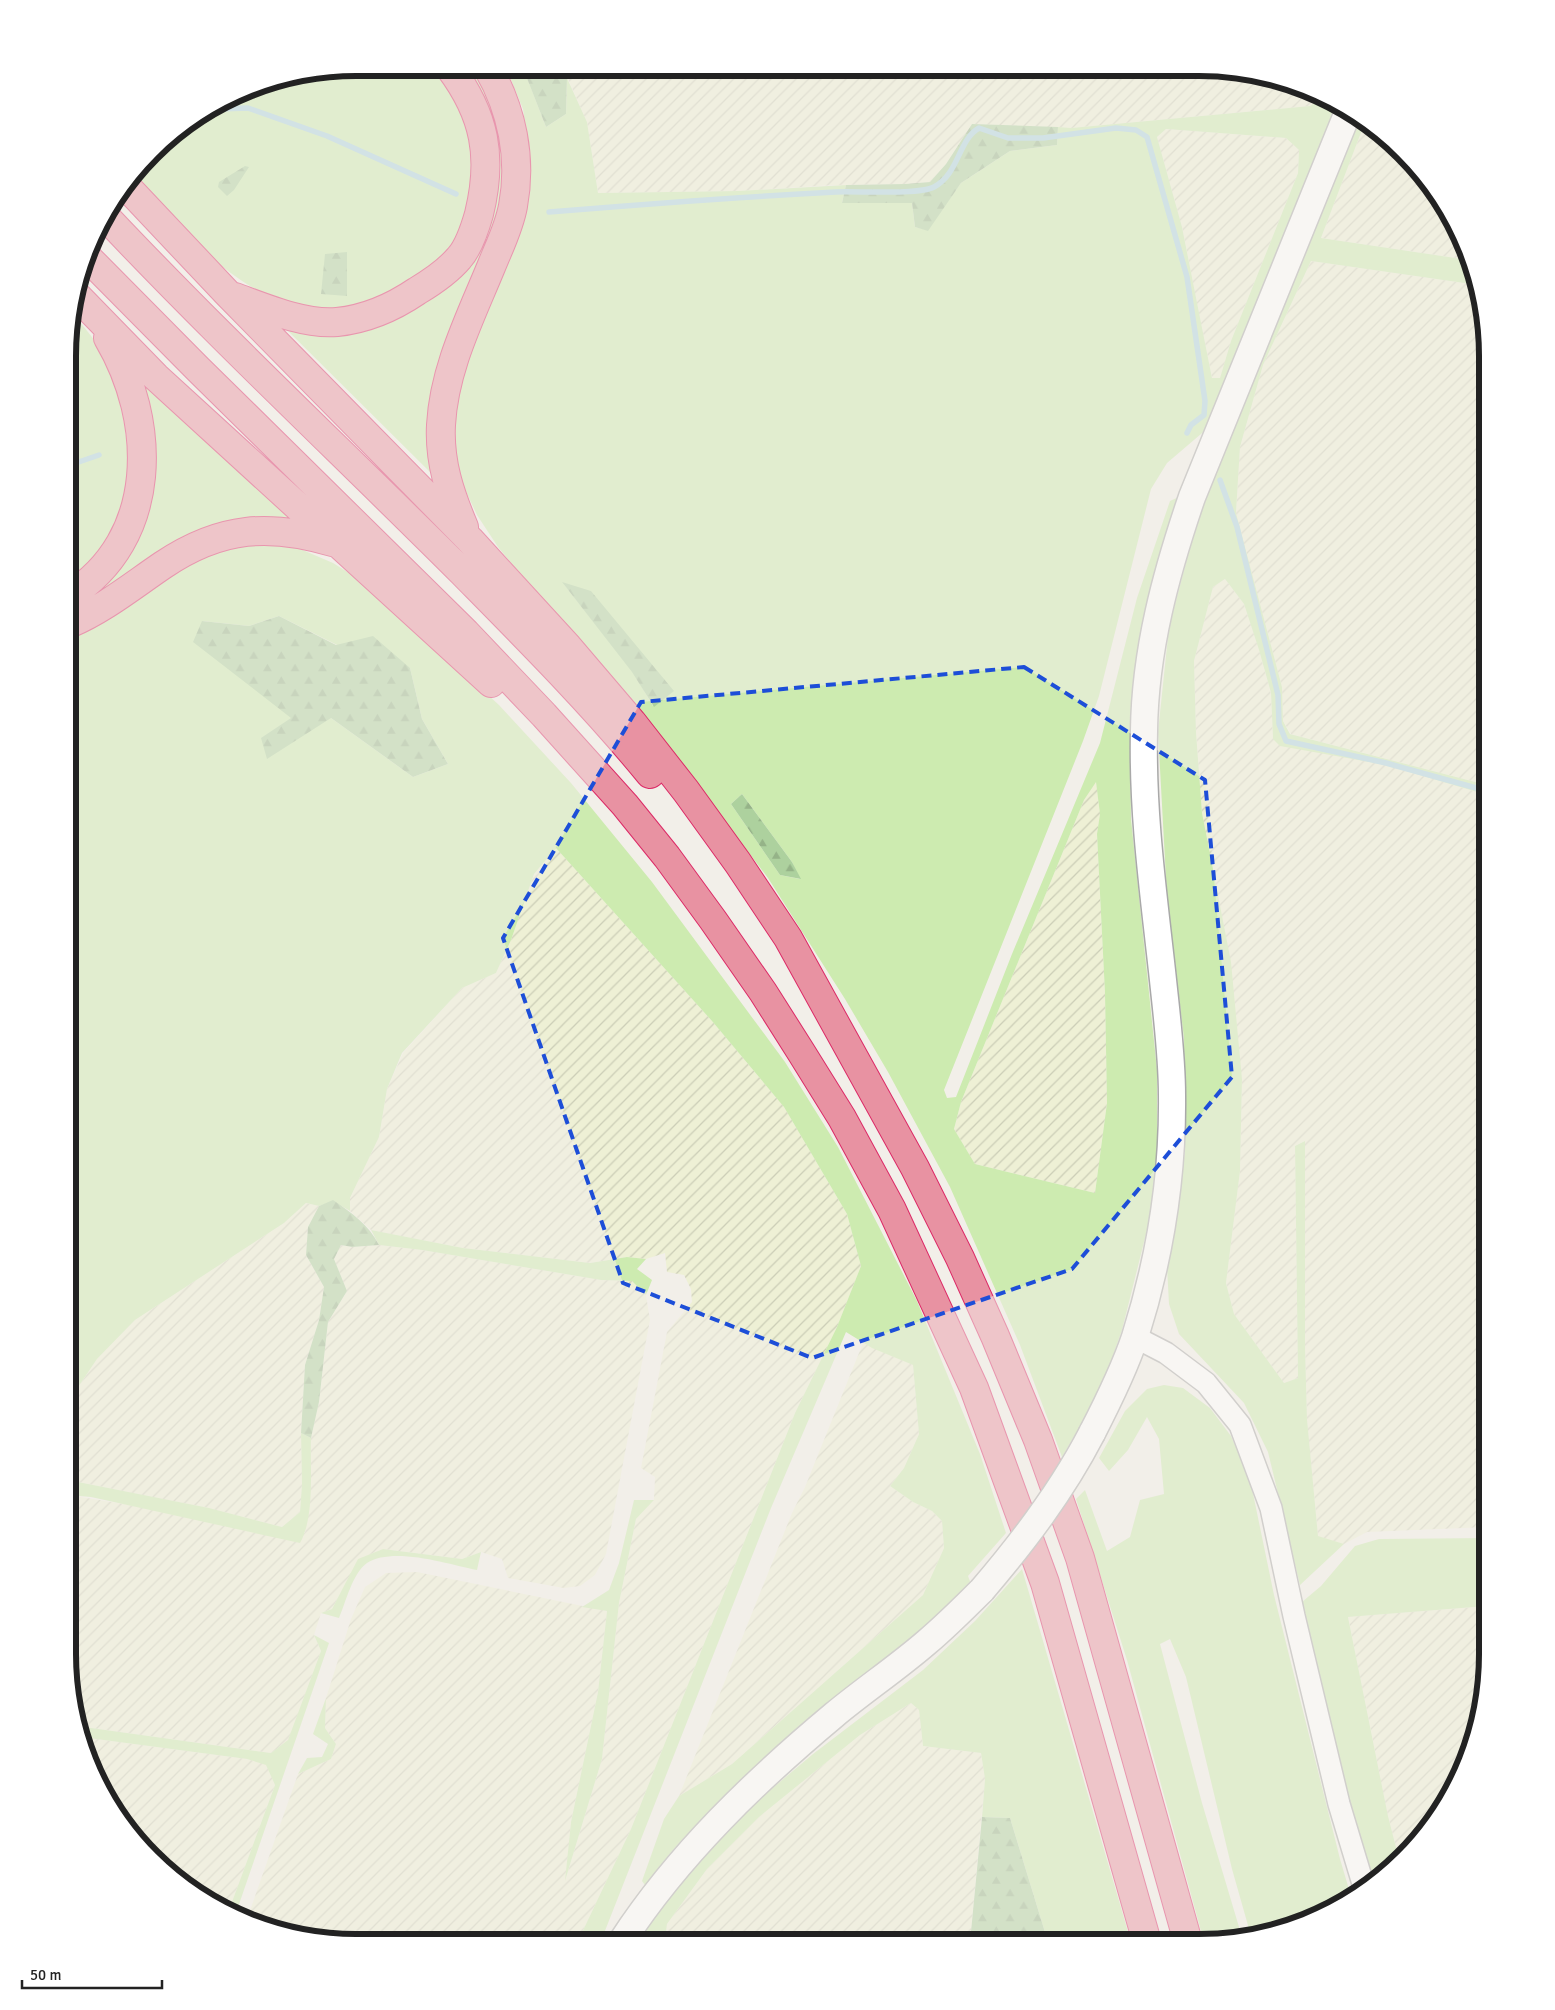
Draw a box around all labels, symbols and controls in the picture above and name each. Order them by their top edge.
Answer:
scale bar [22,1958,162,1990]
text: 50 m [30,1966,61,1984]

